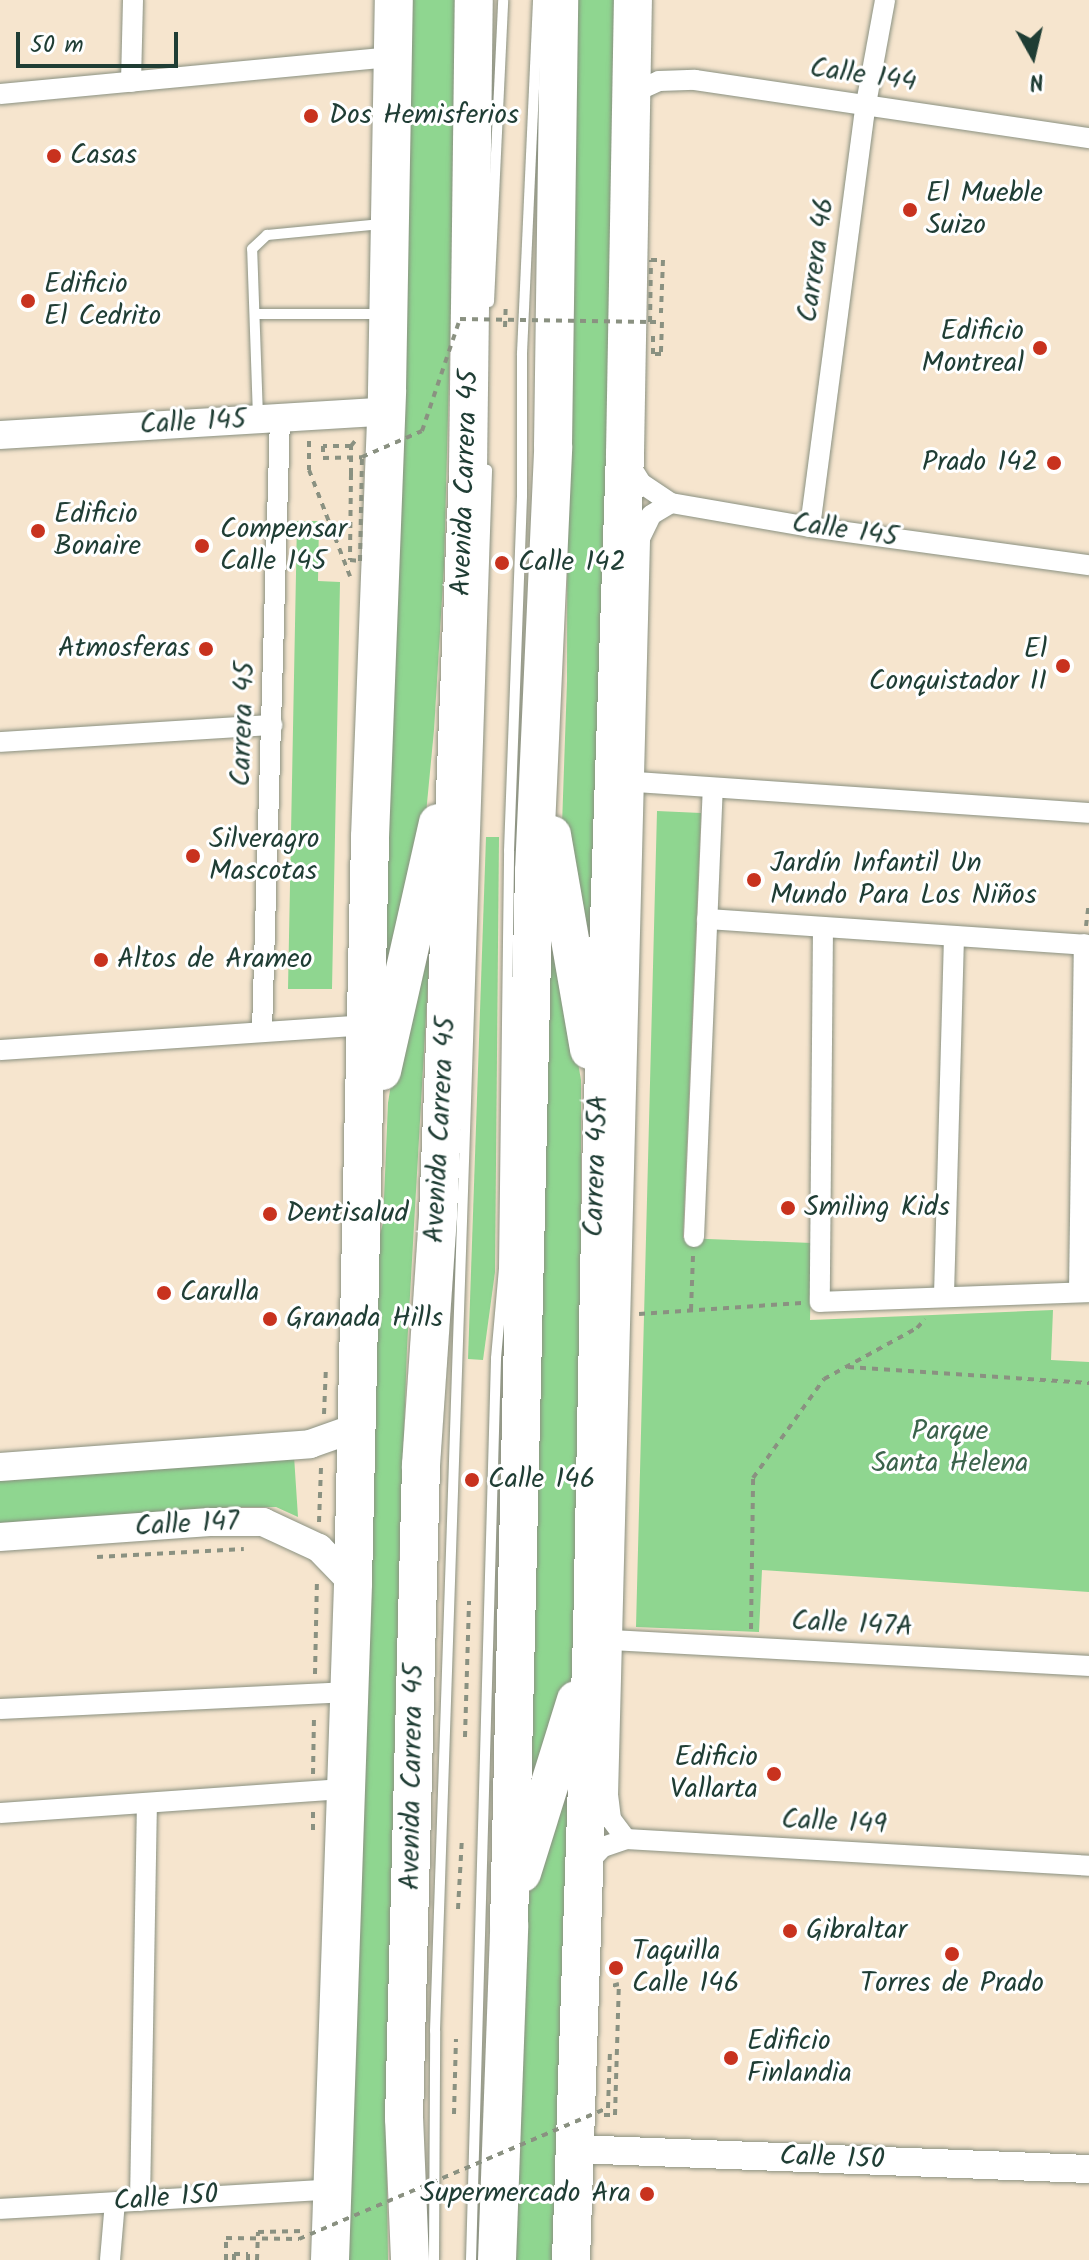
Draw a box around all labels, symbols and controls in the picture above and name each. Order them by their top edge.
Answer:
scale bar [20,16,182,66]
north arrow [993,16,1073,96]
text: 50 m [30,26,84,65]
street label: Calle 144 [808,52,918,100]
text: N [1027,62,1046,99]
place label: Dos Hemisferios [329,99,519,133]
marker: Dos Hemisferios [300,105,322,127]
place label: Casas [70,139,137,173]
marker: Casas [45,147,63,165]
place label: El Mueble Suizo [926,177,1043,243]
street label: Carrera 46 [792,195,842,325]
marker: El Mueble Suizo [901,201,919,219]
place label: Edificio El Cedrito [44,268,161,334]
marker: Edificio El Cedrito [19,292,37,310]
place label: Edificio Montreal [922,315,1024,381]
marker: Edificio Montreal [1031,339,1049,357]
street label: Avenida Carrera 45 [445,369,487,597]
street label: Calle 145 [139,403,247,443]
place label: Prado 142 [922,446,1038,480]
marker: Prado 142 [1045,454,1063,472]
place label: Edificio Bonaire [54,498,141,564]
street label: Calle 145 [790,507,900,555]
place label: Compensar Calle 145 [220,513,347,579]
marker: Edificio Bonaire [29,522,47,540]
marker: Compensar Calle 145 [191,535,213,557]
place label: Calle 142 [518,546,626,580]
marker: Calle 142 [493,554,511,572]
place label: Atmosferas [58,632,190,666]
place label: El Conquistador II [869,633,1047,699]
marker: Atmosferas [197,640,215,658]
marker: El Conquistador II [1054,657,1072,675]
street label: Carrera 45 [225,661,263,787]
place label: Silveragro Mascotas [209,823,319,889]
marker: Silveragro Mascotas [184,847,202,865]
place label: Jardín Infantil Un Mundo Para Los Niños [770,847,1037,913]
marker: Jardín Infantil Un Mundo Para Los Niños [745,871,763,889]
place label: Altos de Arameo [117,943,312,977]
marker: Altos de Arameo [92,951,110,969]
street label: Avenida Carrera 45 [418,1016,464,1244]
street label: Carrera 45A [578,1094,616,1238]
place label: Smiling Kids [804,1191,950,1225]
place label: Dentisalud [286,1197,408,1231]
marker: Smiling Kids [779,1199,797,1217]
marker: Dentisalud [261,1205,279,1223]
place label: Carulla [180,1276,259,1310]
marker: Carulla [155,1284,173,1302]
place label: Granada Hills [286,1302,443,1336]
marker: Granada Hills [261,1310,279,1328]
park label: Parque Santa Helena [872,1415,1028,1481]
place label: Calle 146 [488,1463,595,1497]
marker: Calle 146 [463,1471,481,1489]
street label: Calle 147 [134,1505,240,1545]
street label: Calle 147A [790,1605,914,1645]
street label: Avenida Carrera 45 [394,1663,432,1891]
place label: Edificio Vallarta [670,1741,758,1807]
marker: Edificio Vallarta [765,1765,783,1783]
street label: Calle 149 [781,1803,887,1843]
place label: Gibraltar [806,1914,907,1948]
marker: Gibraltar [781,1922,799,1940]
place label: Taquilla Calle 146 [632,1935,739,2001]
marker: Torres de Prado [943,1945,961,1963]
marker: Taquilla Calle 146 [607,1959,625,1977]
place label: Torres de Prado [860,1967,1044,2001]
place label: Edificio Finlandia [747,2025,852,2091]
marker: Edificio Finlandia [722,2049,740,2067]
street label: Calle 150 [779,2140,885,2178]
place label: Supermercado Ara [420,2177,631,2211]
street label: Calle 150 [112,2179,220,2219]
marker: Supermercado Ara [638,2185,656,2203]

